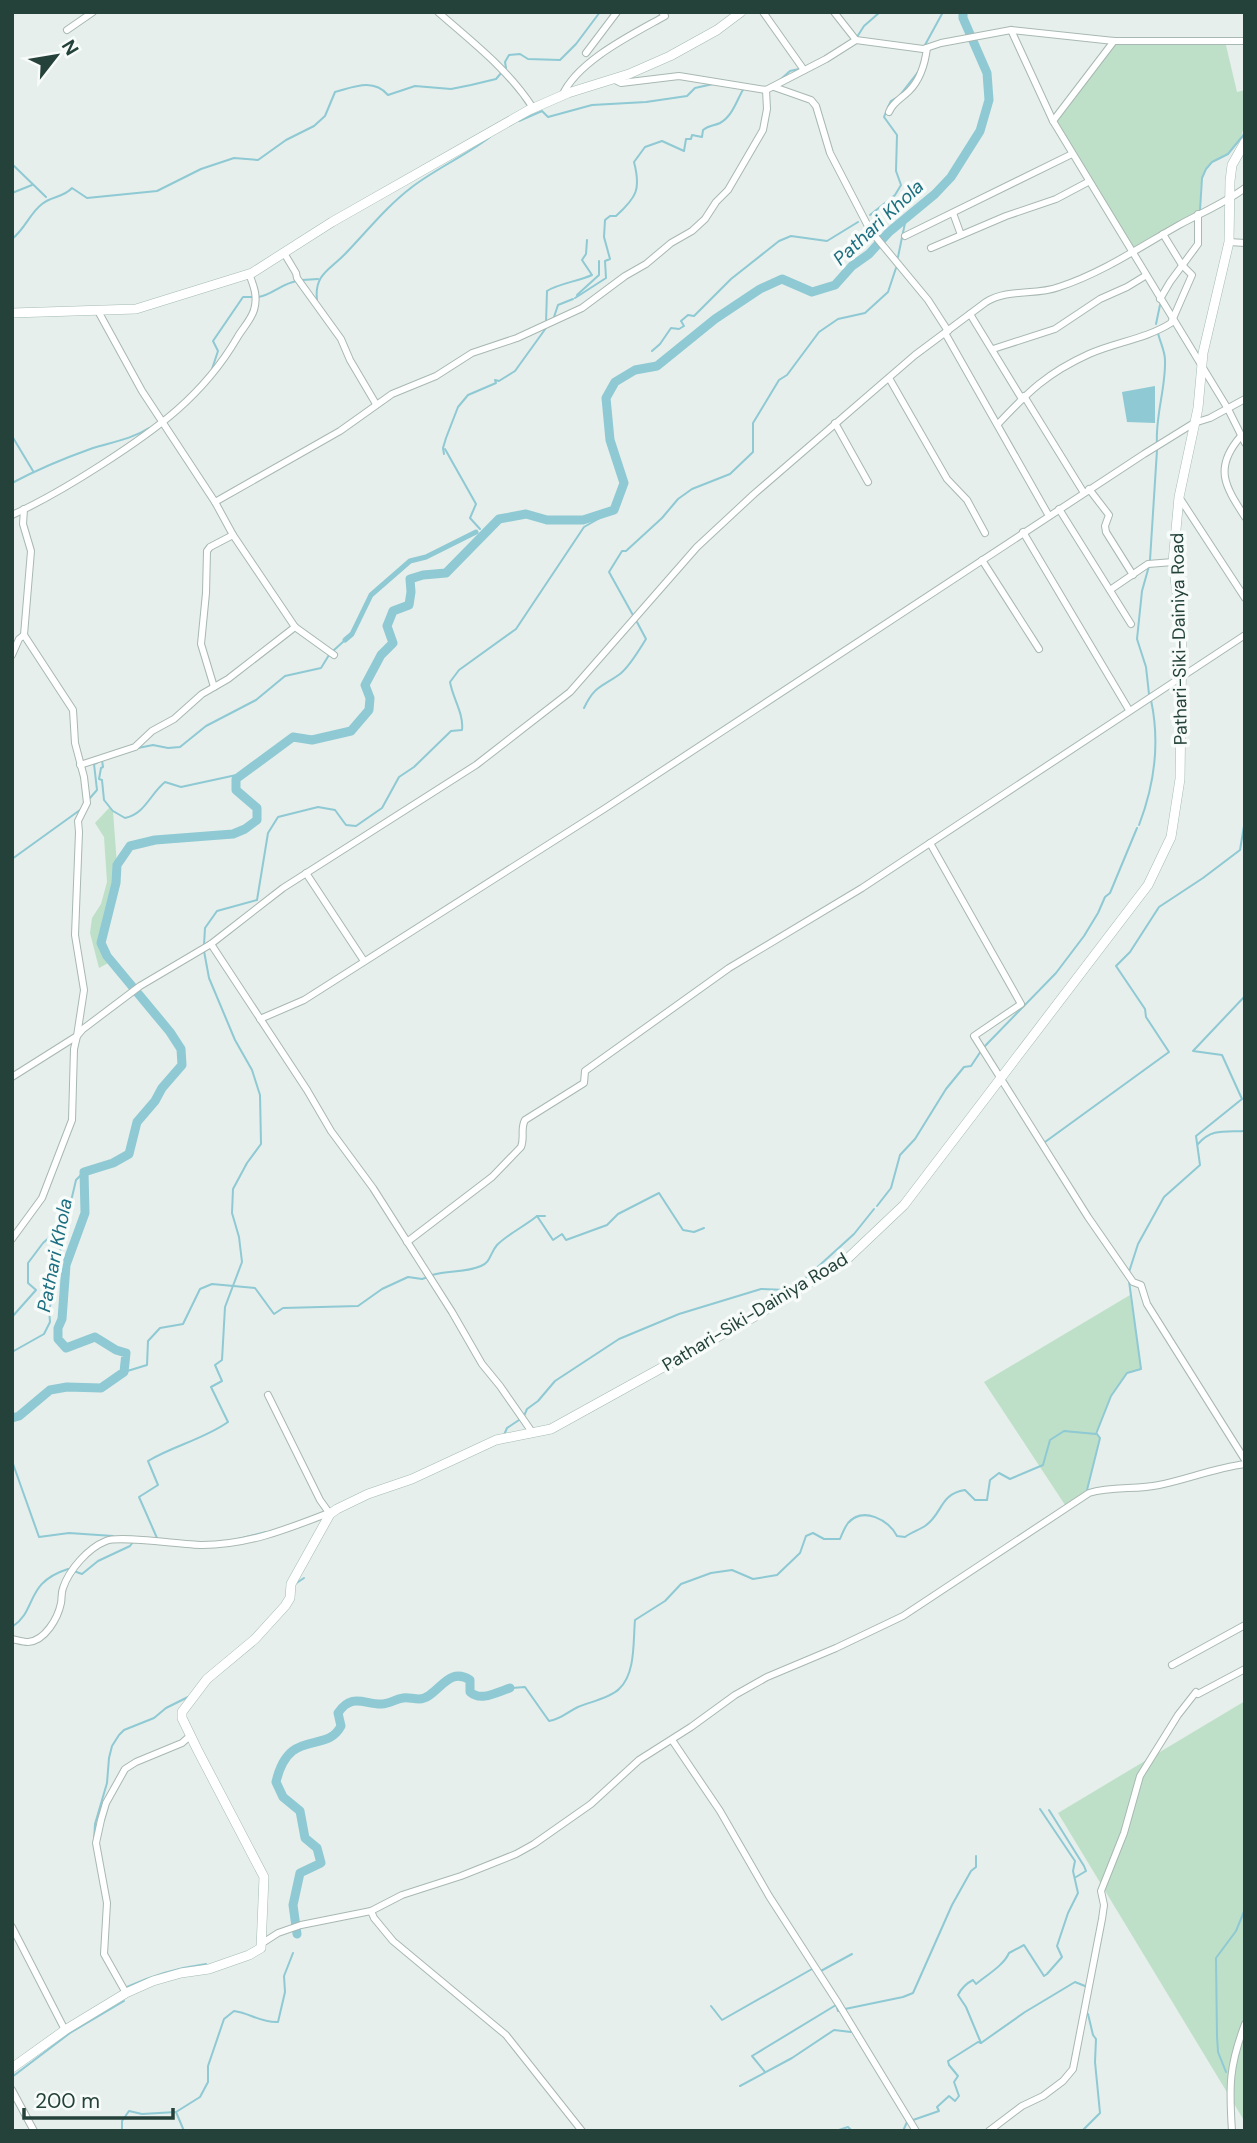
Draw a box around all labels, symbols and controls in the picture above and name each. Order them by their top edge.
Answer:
north arrow [21,21,91,91]
text: N [56,35,84,60]
water label: Pathari Khola [828,174,929,271]
street label: Pathari-Siki-Dainiya Road [1165,533,1193,745]
water label: Pathari Khola [31,1196,78,1314]
street label: Pathari-Siki-Dainiya Road [658,1247,852,1377]
scale bar [24,2076,173,2120]
text: 200 m [35,2087,100,2115]

